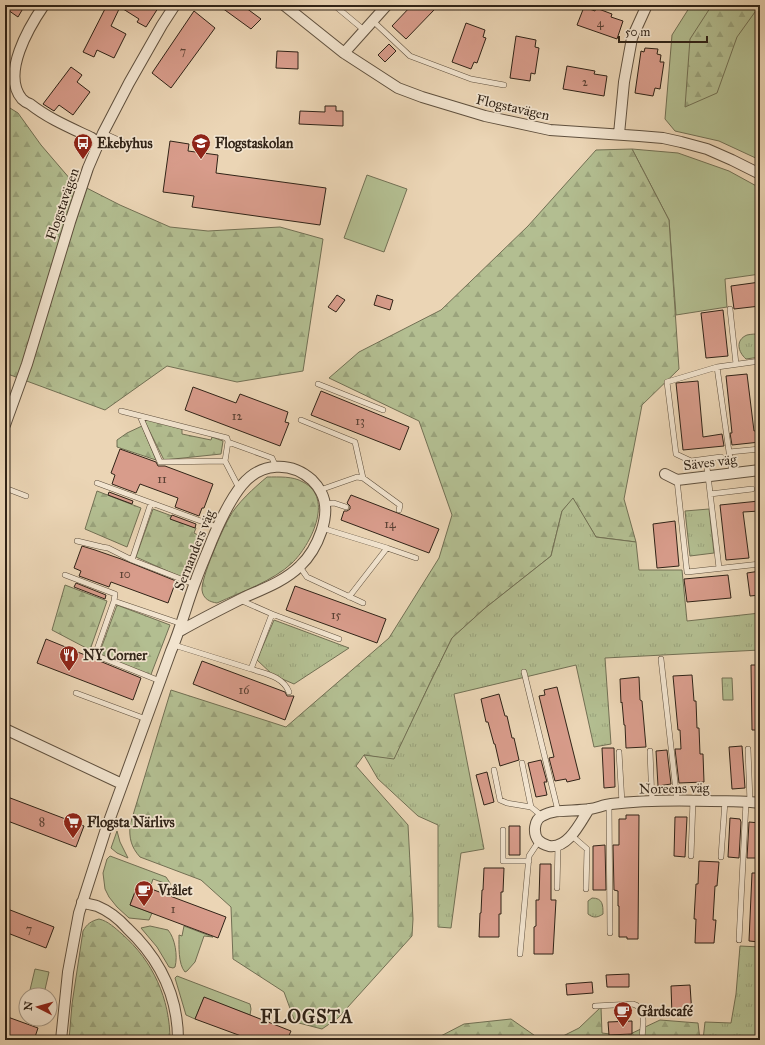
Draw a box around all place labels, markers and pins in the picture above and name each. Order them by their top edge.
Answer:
bus stop icon: Ekebyhus [72,132,94,160]
school or university icon: Flogstaskolan [190,132,212,160]
place label: Ekebyhus [97,135,153,153]
place label: Flogstaskolan [215,135,294,153]
restaurant icon: NY Corner [58,644,80,672]
place label: NY Corner [83,647,148,664]
supermarket icon: Flogsta Närlivs [62,811,84,839]
place label: Flogsta Närlivs [87,814,175,832]
cafe icon: Vrålet [133,879,155,907]
place label: Vrålet [157,882,192,899]
cafe icon: Gårdscafé [612,1000,634,1028]
place label: Gårdscafé [637,1003,694,1020]

